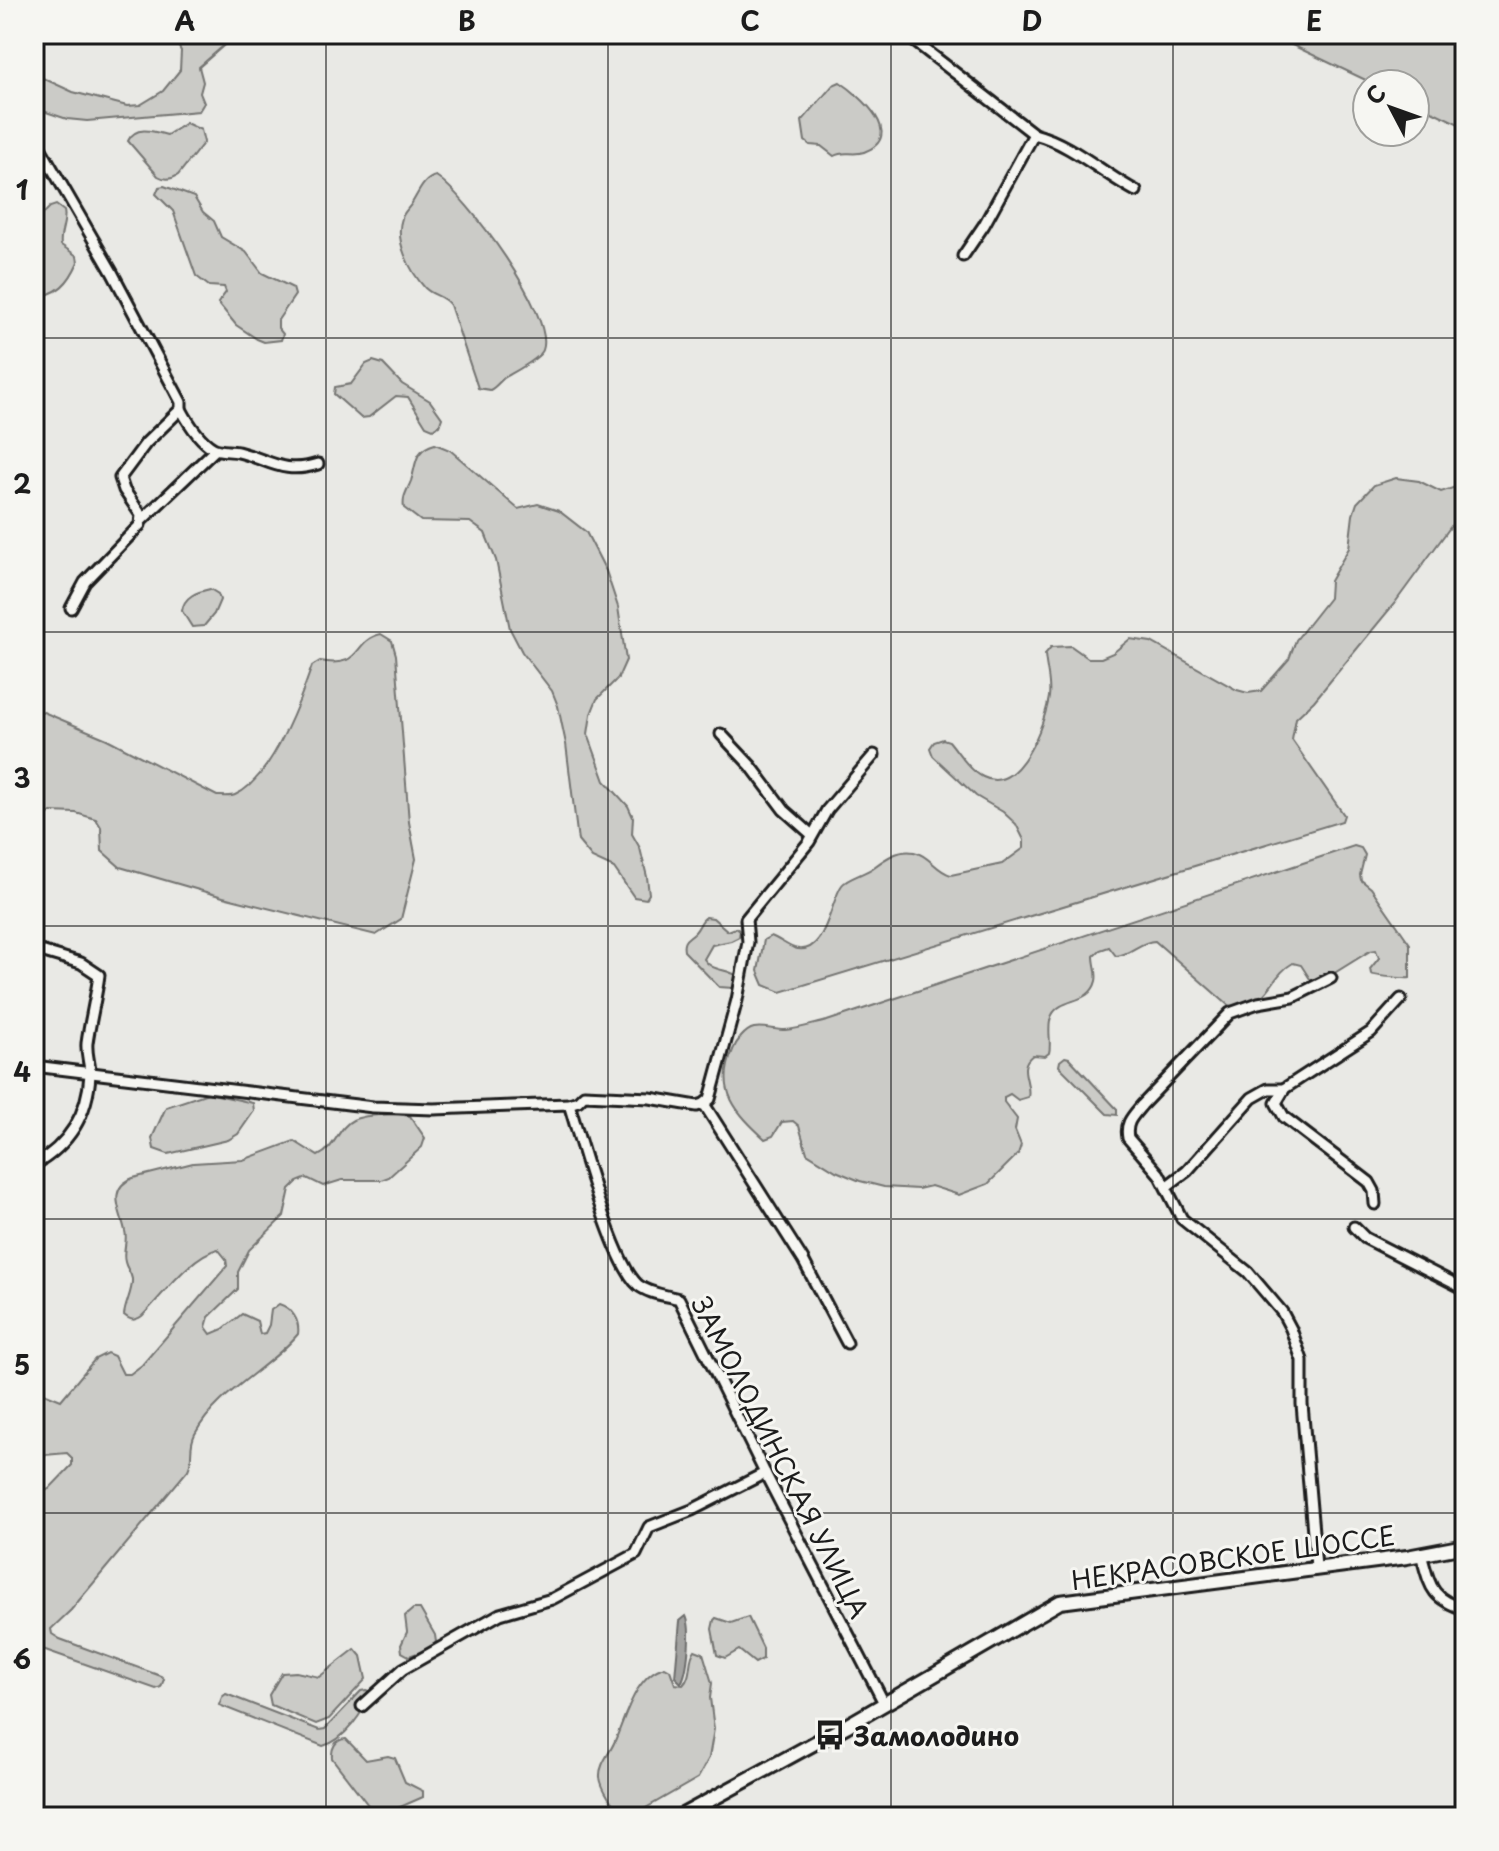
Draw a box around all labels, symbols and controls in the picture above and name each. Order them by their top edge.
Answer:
text: A [175,1,195,40]
text: B [458,1,476,40]
text: C [740,1,760,40]
text: D [1022,1,1042,40]
text: E [1306,1,1322,40]
north arrow [1351,68,1431,148]
text: С [1357,77,1393,111]
text: 1 [16,170,28,209]
text: 2 [13,464,31,503]
text: 3 [13,758,31,797]
text: 4 [13,1052,31,1091]
street label: ЗАМОЛОДИНСКАЯ УЛИЦА [683,1289,879,1625]
text: 5 [14,1345,30,1384]
street label: НЕКРАСОВСКОЕ ШОССЕ [1069,1515,1397,1599]
text: 6 [13,1639,31,1678]
place label: Замолодино [853,1716,1019,1755]
bus stop icon: Замолодино [813,1718,847,1752]

